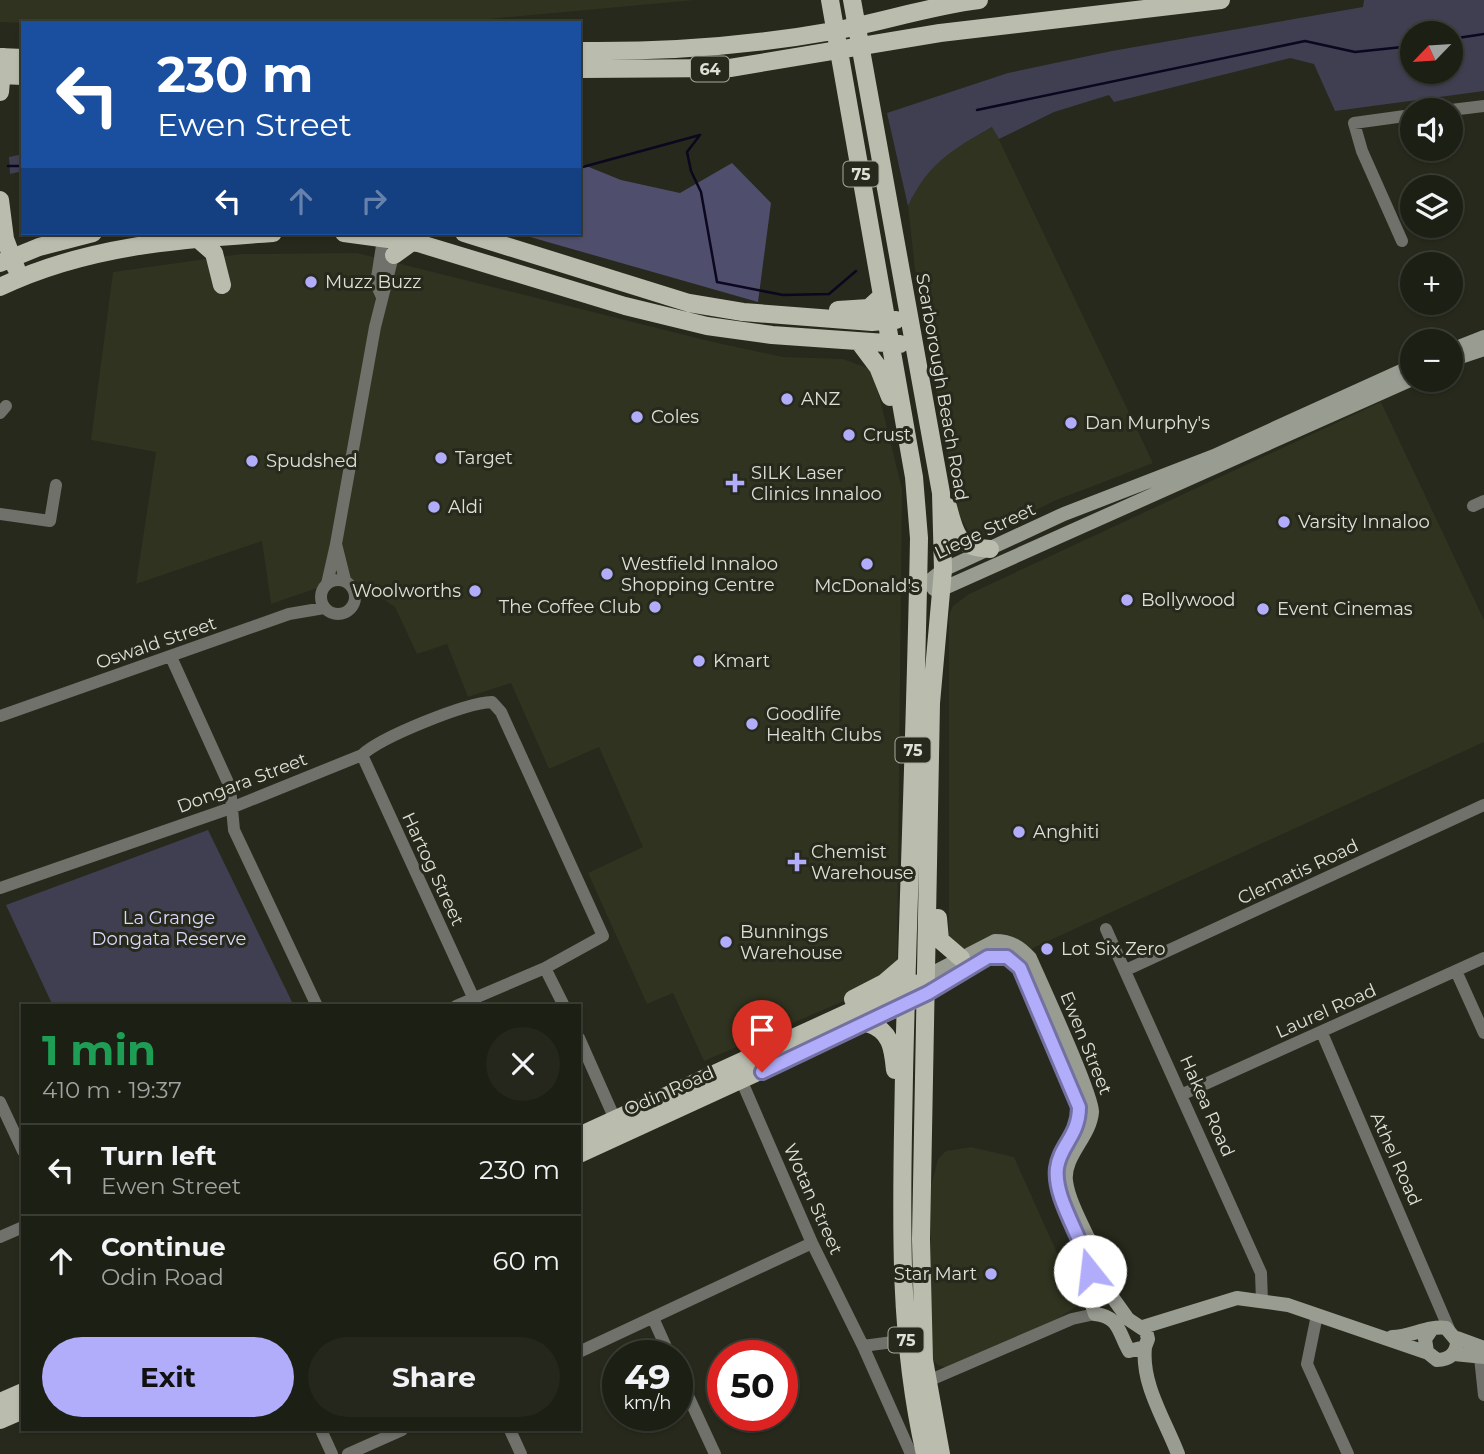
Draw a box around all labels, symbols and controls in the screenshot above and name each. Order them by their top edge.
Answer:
north arrow [1400,21,1463,84]
map controls [1400,21,1463,392]
text: 230 m [157,45,313,104]
icon: left [42,49,133,140]
road number: 64 [691,57,729,82]
button: sound [1400,98,1463,161]
text: Ewen Street [157,105,352,144]
road number: 75 [844,162,878,186]
button: layers [1400,175,1463,238]
icon: left [209,182,247,220]
icon: ahead [282,182,320,220]
icon: right [355,182,393,220]
button: + [1400,252,1463,315]
place label: Muzz Buzz [325,271,421,293]
street label: Scarborough Beach Road [911,271,973,503]
marker: Muzz Buzz [303,274,319,290]
button: − [1400,329,1463,392]
place label: ANZ [801,388,841,410]
marker: ANZ [779,391,795,407]
place label: Coles [651,406,699,428]
marker: Coles [629,409,645,425]
place label: Dan Murphy's [1085,412,1210,434]
marker: Dan Murphy's [1063,415,1079,431]
place label: Crust [863,424,911,446]
marker: Crust [841,427,857,443]
place label: Target [455,447,513,469]
place label: Spudshed [266,450,358,472]
marker: Target [433,450,449,466]
marker: Spudshed [244,453,260,469]
place label: SILK Laser Clinics Innaloo [751,462,882,505]
marker: SILK Laser Clinics Innaloo [725,473,745,493]
place label: Aldi [448,496,483,518]
street label: Liege Street [931,498,1039,564]
marker: Aldi [426,499,442,515]
place label: Varsity Innaloo [1298,511,1430,533]
marker: Varsity Innaloo [1276,514,1292,530]
place label: Westfield Innaloo Shopping Centre [621,553,778,596]
marker: McDonald's [859,556,875,572]
marker: Westfield Innaloo Shopping Centre [599,566,615,582]
place label: McDonald's [814,575,920,597]
place label: Woolworths [352,580,461,602]
marker: Woolworths [467,583,483,599]
place label: Bollywood [1141,589,1235,611]
marker: Bollywood [1119,592,1135,608]
place label: The Coffee Club [499,596,641,618]
place label: Event Cinemas [1277,598,1413,620]
marker: The Coffee Club [647,599,663,615]
marker: Event Cinemas [1255,601,1271,617]
street label: Oswald Street [93,612,219,674]
place label: Kmart [713,650,770,672]
marker: Kmart [691,653,707,669]
place label: Goodlife Health Clubs [766,703,882,746]
marker: Goodlife Health Clubs [744,716,760,732]
road number: 75 [895,737,930,762]
street label: Dongara Street [174,748,310,818]
street label: Hartog Street [397,809,469,929]
place label: Anghiti [1033,821,1099,843]
marker: Anghiti [1011,824,1027,840]
street label: Clematis Road [1234,834,1362,910]
place label: Chemist Warehouse [811,841,914,884]
marker: Chemist Warehouse [789,854,805,870]
park label: La Grange Dongata Reserve [92,907,247,950]
place label: Bunnings Warehouse [740,921,843,964]
marker: Bunnings Warehouse [718,934,734,950]
place label: Lot Six Zero [1061,938,1166,960]
marker: Lot Six Zero [1039,941,1055,957]
street label: Laurel Road [1272,979,1380,1043]
street label: Ewen Street [1055,988,1117,1098]
pin [732,1000,792,1072]
icon: arrive [743,1011,781,1049]
text: 1 min [42,1024,156,1076]
button: close [486,1027,560,1101]
street label: Hakea Road [1175,1052,1239,1160]
street label: Odin Road [621,1061,717,1121]
text: 410 m · 19:37 [42,1076,182,1104]
street label: Athel Road [1366,1109,1426,1209]
text: Turn left [101,1140,217,1172]
street label: Wotan Street [779,1140,847,1258]
icon: left [42,1151,80,1189]
text: 230 m [479,1154,560,1186]
text: Ewen Street [101,1172,241,1200]
text: Continue [101,1231,226,1263]
position arrow [1053,1234,1127,1308]
icon: ahead [42,1242,80,1280]
text: 60 m [493,1245,560,1277]
text: Odin Road [101,1263,224,1291]
place label: Star Mart [894,1263,977,1285]
marker: Star Mart [983,1266,999,1282]
road number: 75 [888,1328,923,1352]
button: Exit [42,1337,294,1417]
button: Share [308,1337,560,1417]
speed limit sign: 50 [707,1340,798,1431]
text: 49 [624,1355,671,1398]
text: km/h [623,1392,672,1414]

